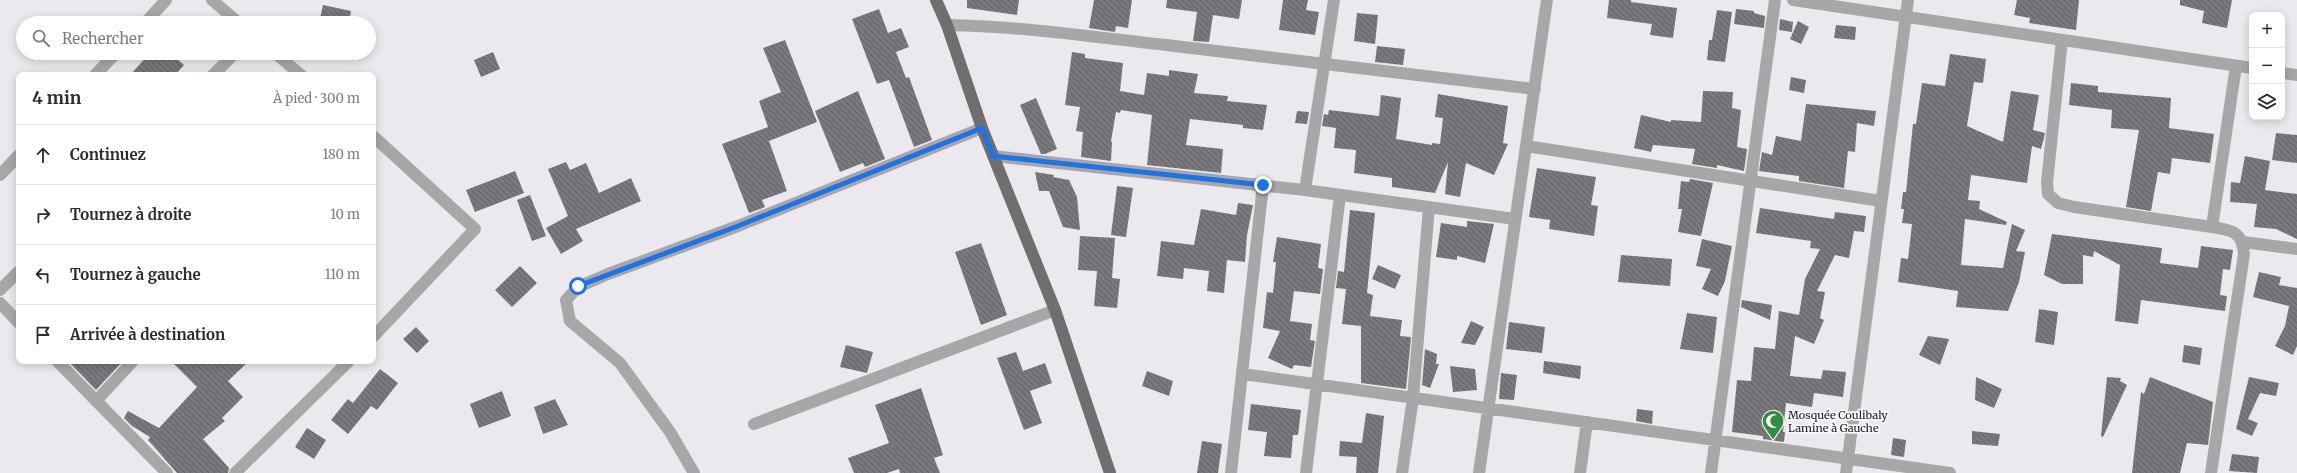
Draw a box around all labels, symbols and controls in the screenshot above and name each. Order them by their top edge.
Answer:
map controls [2249,12,2285,120]
button: + [2249,12,2285,48]
search box [16,16,376,60]
icon: search [30,27,52,49]
text: Rechercher [62,29,144,48]
button: − [2249,48,2285,84]
button: layers [2249,84,2285,120]
text: 4 min [32,87,81,109]
text: À pied · 300 m [273,90,360,107]
icon: ahead [32,144,54,166]
text: Continuez [70,145,146,164]
text: 180 m [322,146,360,163]
route end [1254,176,1272,194]
icon: right [32,204,54,226]
text: Tournez à droite [70,205,191,224]
text: 10 m [330,206,360,223]
icon: left [32,264,54,286]
text: Tournez à gauche [70,265,201,284]
text: 110 m [325,266,360,283]
route start [569,277,587,295]
icon: arrive [32,324,54,346]
text: Arrivée à destination [70,325,225,344]
mosque icon: Mosquée Coulibaly Lamine à Gauche [1760,408,1786,441]
place label: Mosquée Coulibaly Lamine à Gauche [1788,408,1888,435]

